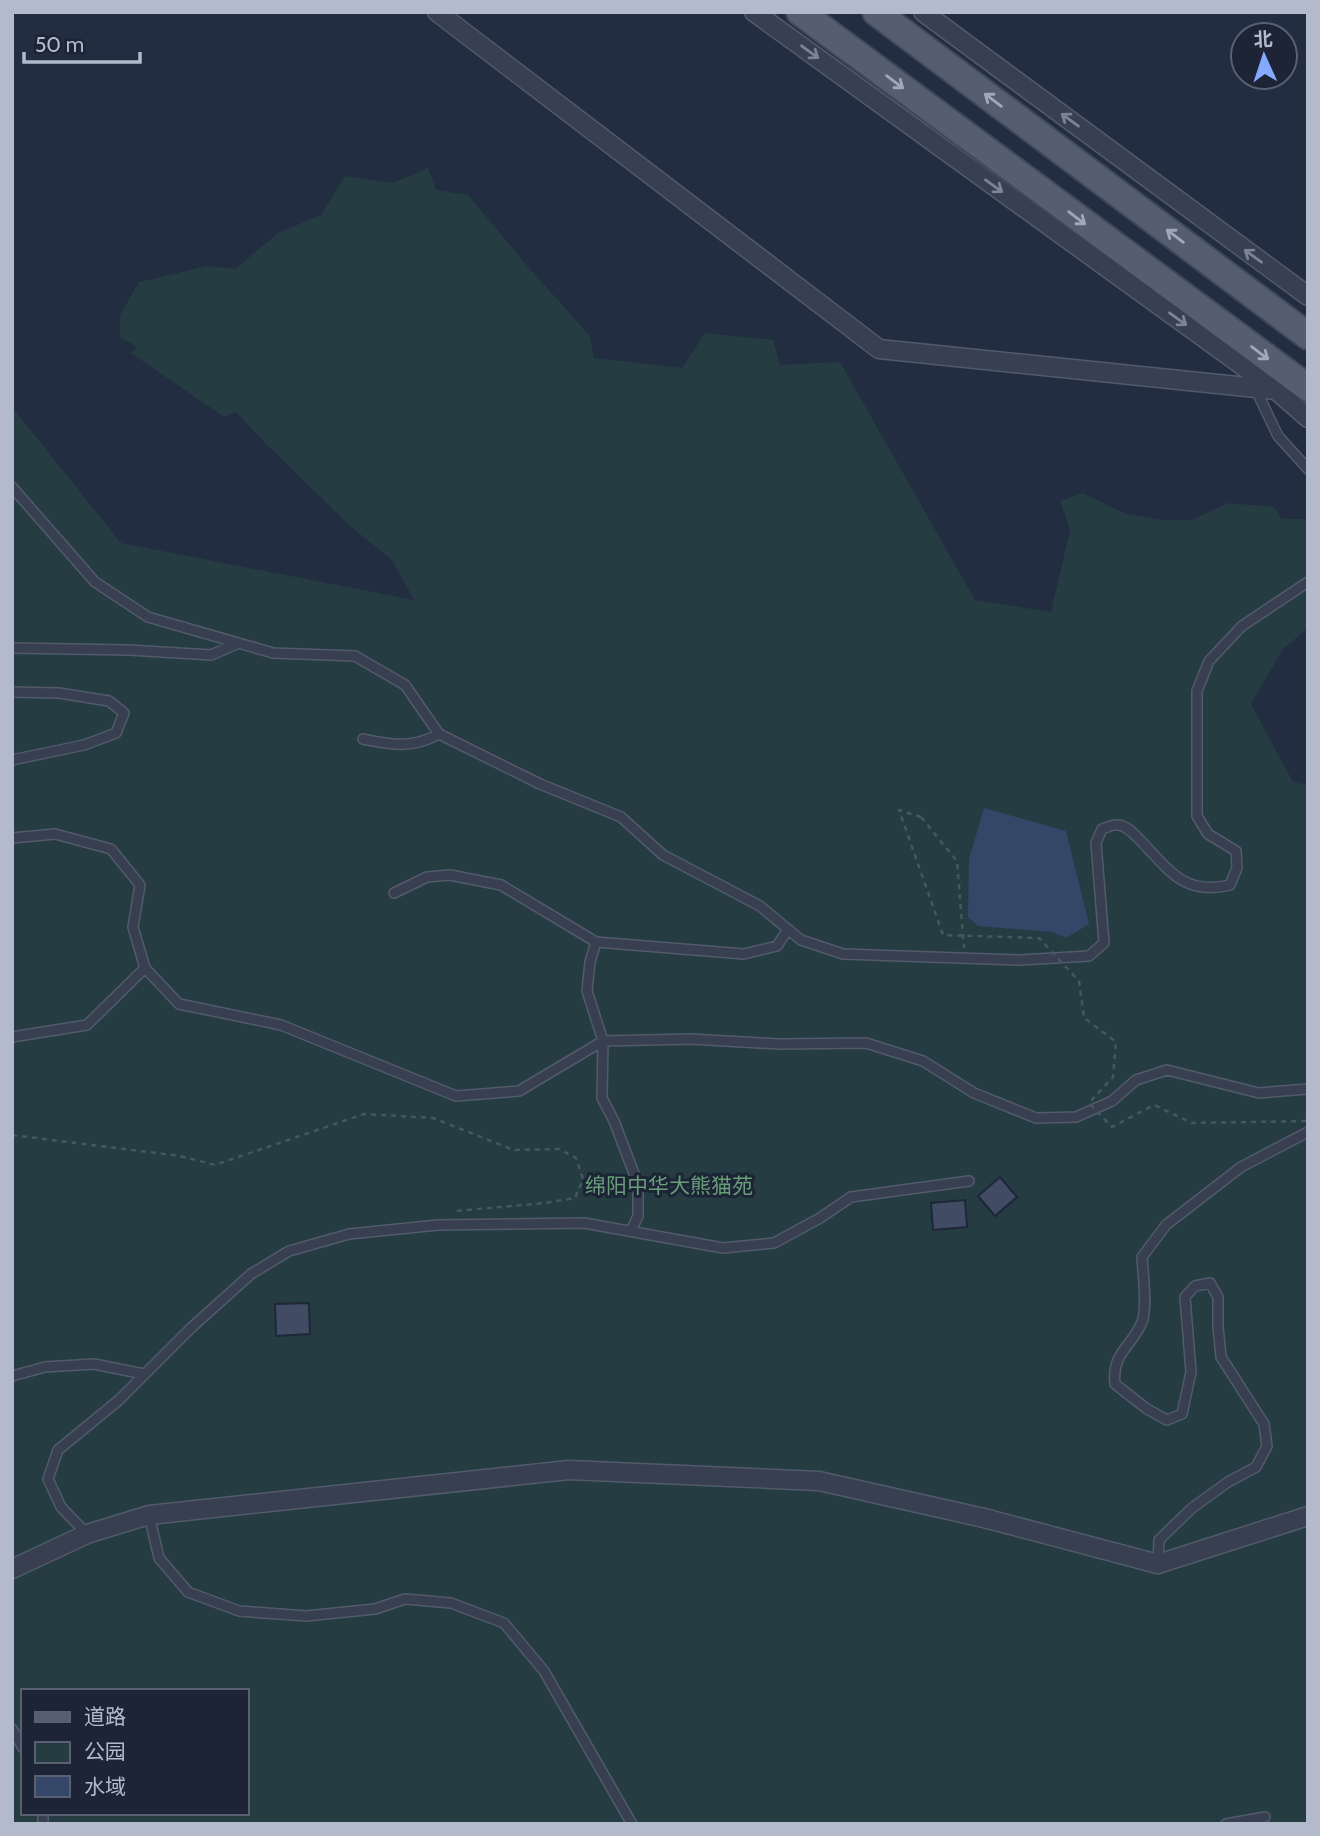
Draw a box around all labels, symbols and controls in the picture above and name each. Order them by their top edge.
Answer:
scale bar [24,21,140,65]
north arrow [1229,21,1299,91]
text: 北 [1253,28,1273,52]
text: 50 m [35,32,84,57]
one-way arrow [800,45,819,60]
one-way arrow [885,74,904,89]
one-way arrow [983,93,1002,108]
one-way arrow [1061,113,1080,128]
one-way arrow [984,179,1003,193]
one-way arrow [1067,210,1086,225]
one-way arrow [1166,229,1185,244]
one-way arrow [1244,248,1263,263]
one-way arrow [1168,312,1187,327]
one-way arrow [1250,346,1269,360]
park label: 绵阳中华大熊猫苑 [585,1173,753,1198]
legend [21,1689,248,1815]
text: 道路 [84,1704,126,1729]
text: 公园 [84,1739,126,1764]
text: 水域 [84,1774,126,1799]

